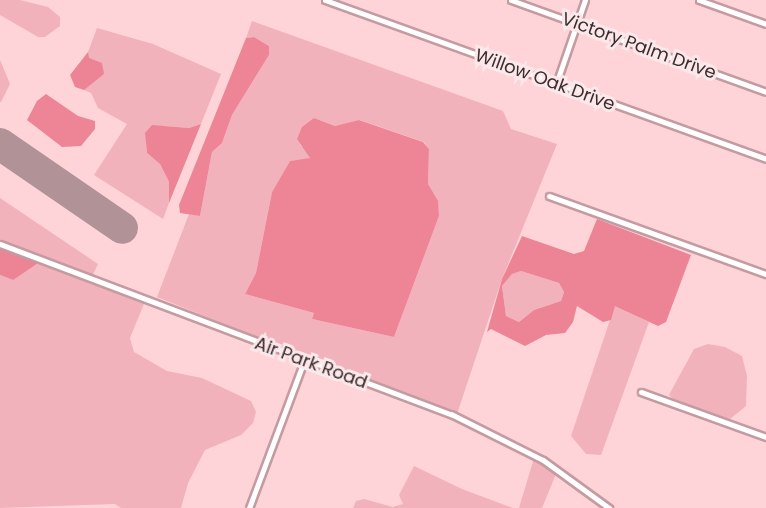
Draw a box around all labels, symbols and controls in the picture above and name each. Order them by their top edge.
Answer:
street label: Victory Palm Drive [559,8,719,84]
street label: Willow Oak Drive [472,45,618,115]
street label: Air Park Road [252,333,370,393]

